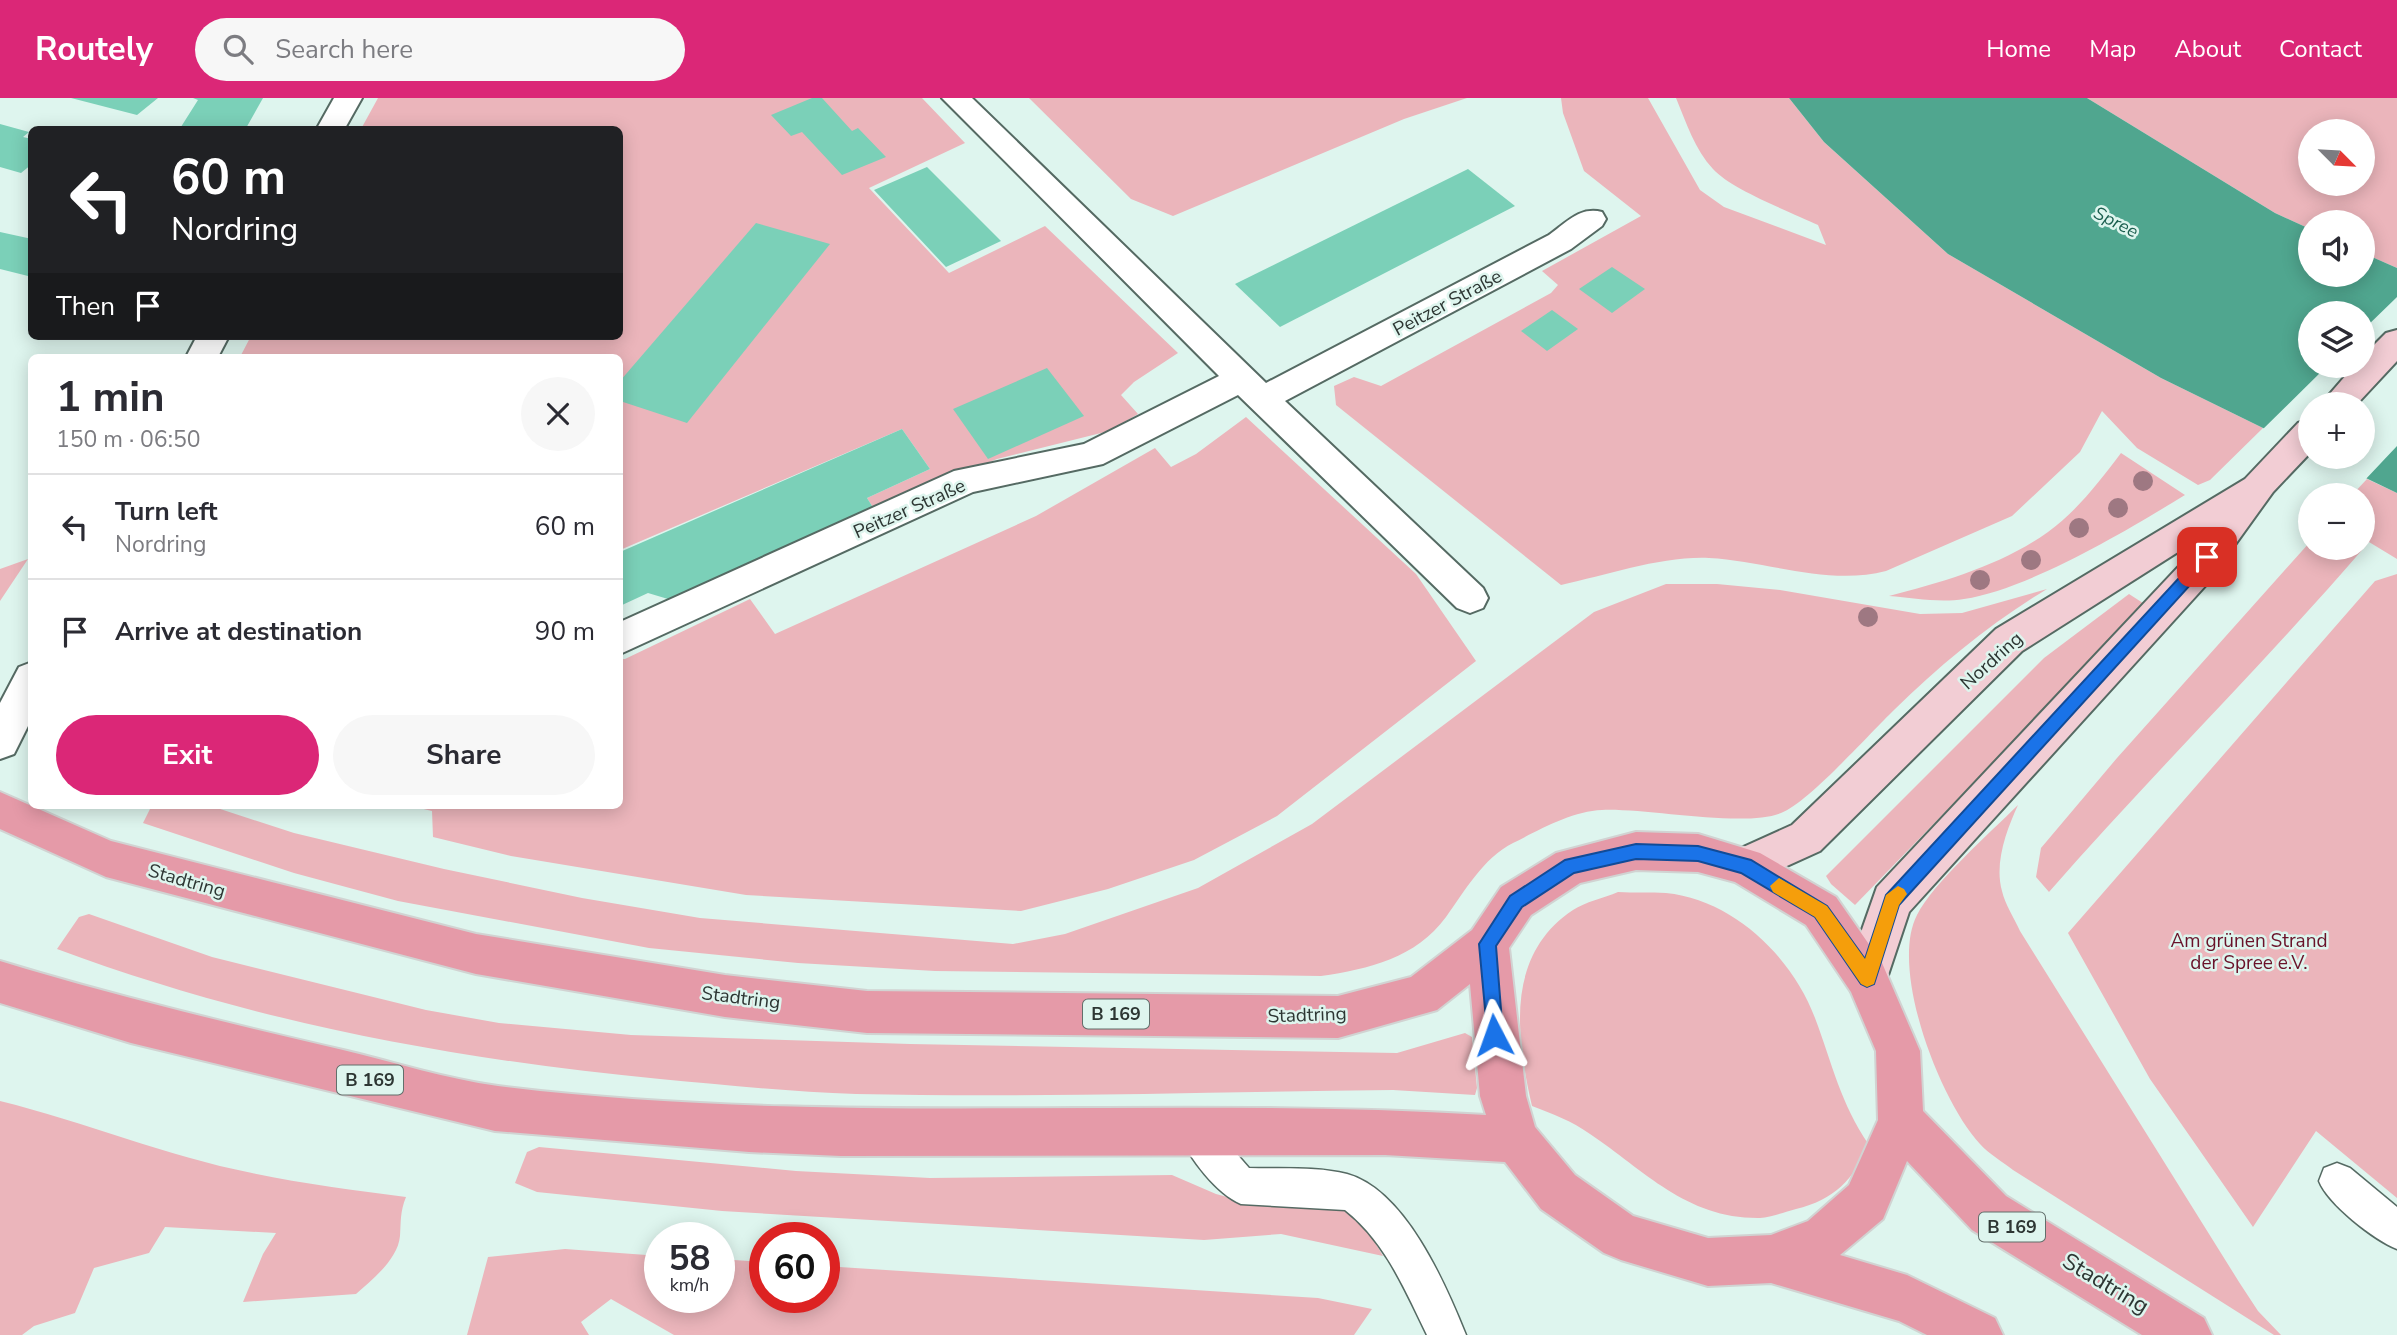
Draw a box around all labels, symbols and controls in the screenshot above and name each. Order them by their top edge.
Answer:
search box [195,18,685,81]
text: Routely [35,27,153,72]
icon: search [219,30,257,68]
text: Search here [275,32,413,67]
text: Home [1986,33,2051,65]
text: Map [2089,33,2136,65]
text: About [2174,33,2241,65]
text: Contact [2279,33,2362,65]
north arrow [2298,119,2375,196]
map controls [2298,119,2375,560]
text: 60 m [171,144,286,211]
icon: left [56,154,147,245]
water label: Spree [2090,201,2143,244]
text: Nordring [171,208,298,251]
button: sound [2298,210,2375,287]
street label: Peitzer Straße [1388,263,1507,343]
icon: arrive [129,287,167,325]
text: Then [56,289,115,324]
button: layers [2298,301,2375,378]
text: 1 min [56,369,165,426]
button: close [521,377,595,451]
button: + [2298,392,2375,469]
text: 150 m · 06:50 [56,424,201,455]
street label: Peitzer Straße [849,473,970,545]
button: − [2298,483,2375,560]
text: Turn left [115,494,218,529]
icon: left [56,508,94,546]
text: 60 m [535,509,595,544]
pin [2177,527,2237,587]
text: Nordring [115,529,206,560]
icon: arrive [2188,538,2226,576]
icon: arrive [56,613,94,651]
text: Arrive at destination [115,614,362,649]
text: 90 m [535,614,595,649]
street label: Nordring [1955,626,2028,696]
button: Exit [56,715,319,795]
button: Share [333,715,595,795]
street label: Stadtring [145,858,228,904]
park label: Am grünen Strand der Spree e.V. [2170,928,2328,976]
street label: Stadtring [700,980,782,1016]
position arrow [1457,998,1531,1072]
road number: B 169 [1083,1000,1149,1029]
street label: Stadtring [1267,1001,1347,1029]
road number: B 169 [337,1065,403,1094]
road number: B 169 [1979,1212,2045,1242]
speed limit sign: 60 [749,1222,840,1313]
text: 58 [668,1235,711,1282]
street label: Stadtring [2057,1245,2155,1321]
text: km/h [670,1273,709,1297]

